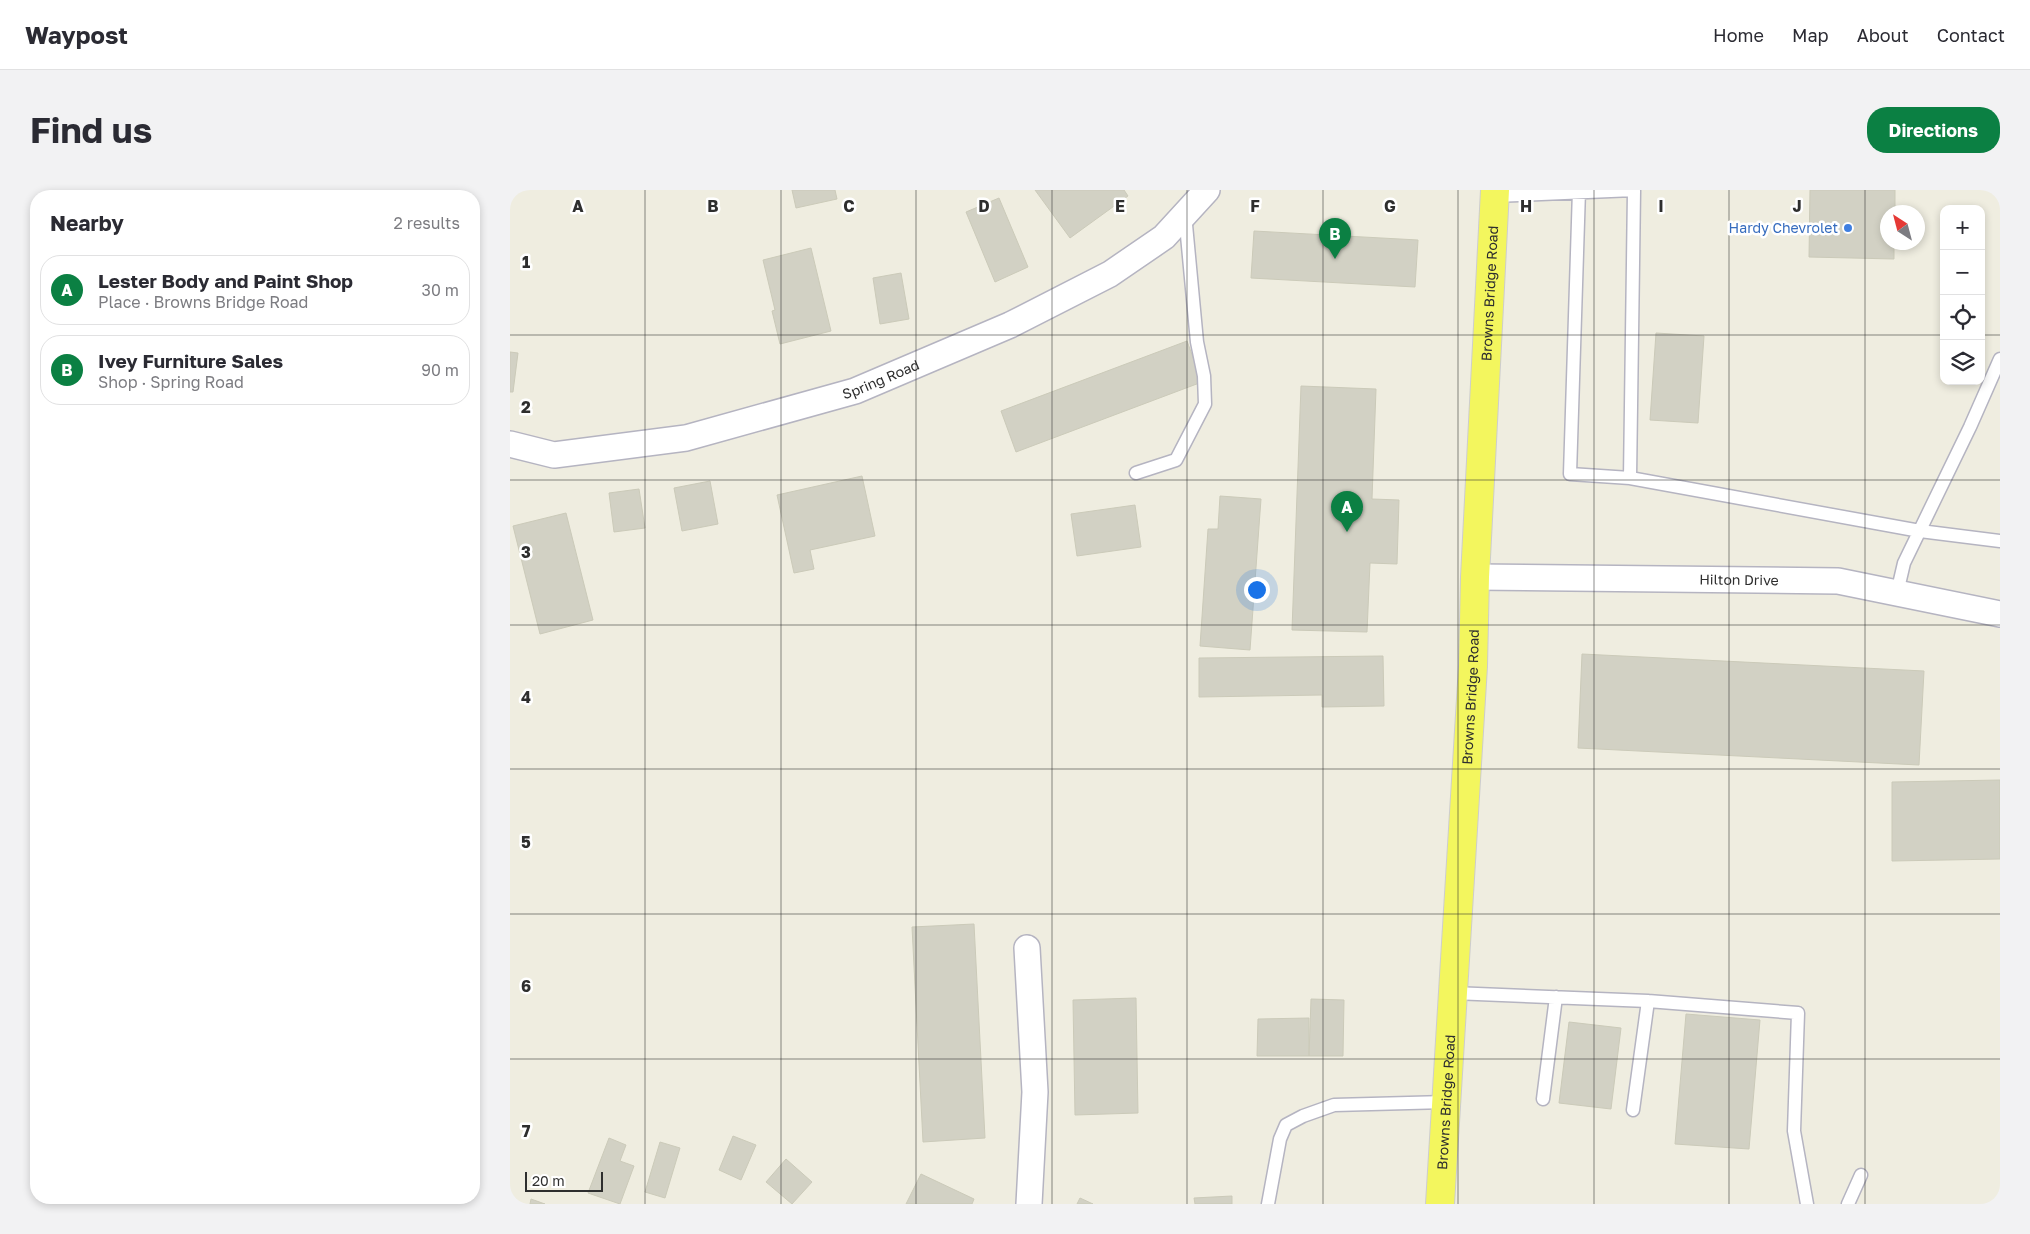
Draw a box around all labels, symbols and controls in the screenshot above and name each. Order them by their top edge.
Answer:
text: Waypost [25,20,128,49]
text: Home [1713,24,1764,46]
text: Map [1792,24,1829,46]
text: About [1857,24,1909,46]
text: Contact [1937,24,2005,46]
button: Directions [1867,107,2000,153]
text: Find us [30,109,152,151]
text: A [572,196,584,216]
text: B [707,196,719,216]
text: C [843,196,855,216]
text: D [978,196,990,216]
text: E [1115,196,1125,216]
text: F [1250,196,1260,216]
text: G [1384,196,1396,216]
text: H [1520,196,1532,216]
text: I [1658,196,1664,216]
text: J [1792,196,1802,216]
north arrow [1880,205,1925,250]
map controls [1940,205,1985,385]
button: + [1940,205,1985,250]
text: Nearby [50,210,124,236]
text: 2 results [394,213,460,233]
pin: B [1319,218,1351,259]
place label: Hardy Chevrolet [1729,219,1838,236]
marker: Hardy Chevrolet [1842,222,1854,234]
street label: Browns Bridge Road [1477,225,1501,362]
button: − [1940,250,1985,295]
text: 1 [522,252,530,272]
text: Lester Body and Paint Shop [98,269,353,292]
text: A [61,280,73,300]
text: 30 m [422,280,459,300]
text: Place · Browns Bridge Road [98,292,308,312]
button: locate [1940,295,1985,340]
button: layers [1940,340,1985,385]
text: Ivey Furniture Sales [98,349,283,372]
street label: Spring Road [840,356,922,402]
text: B [61,360,73,380]
text: 90 m [421,360,459,380]
text: Shop · Spring Road [98,372,244,392]
text: 2 [521,397,531,417]
pin: A [1331,491,1363,532]
text: 3 [521,542,531,562]
street label: Hilton Drive [1699,570,1779,588]
your location [1244,577,1270,603]
street label: Browns Bridge Road [1458,629,1482,765]
text: 4 [521,687,531,707]
text: 5 [521,832,531,852]
text: 6 [521,976,531,996]
street label: Browns Bridge Road [1433,1034,1458,1170]
text: 7 [522,1121,531,1141]
scale bar [525,1169,602,1192]
text: 20 m [532,1172,565,1189]

